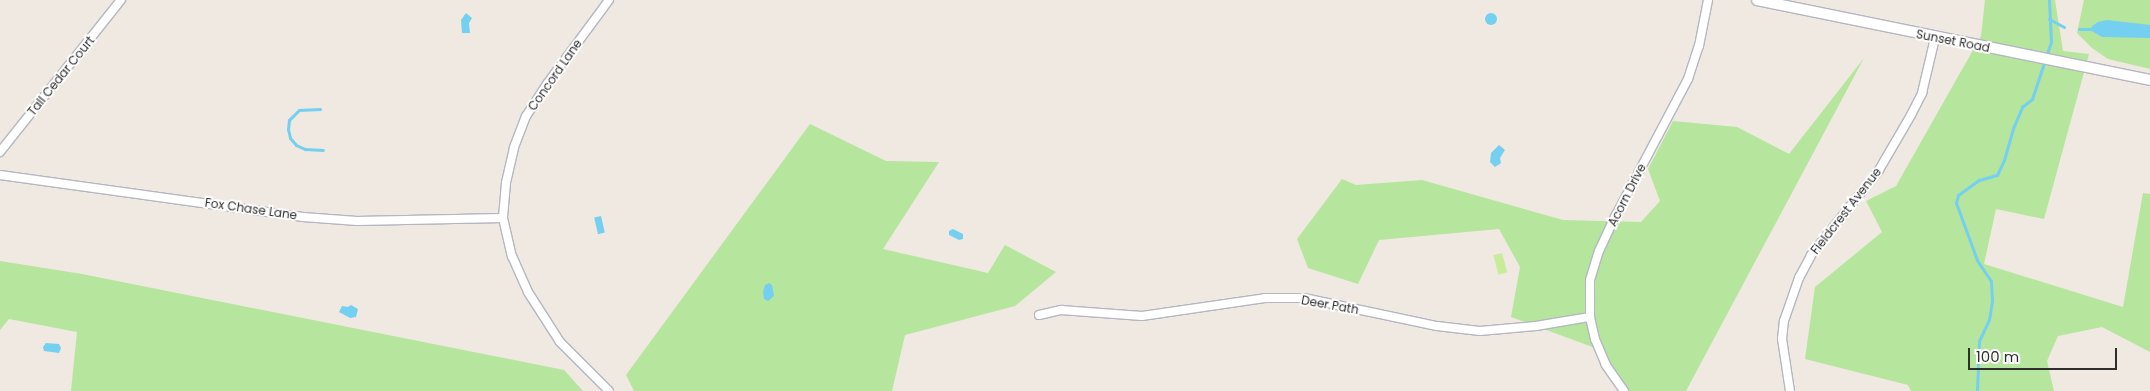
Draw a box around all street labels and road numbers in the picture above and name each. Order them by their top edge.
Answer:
street label: Sunset Road [1915,27,1991,55]
street label: Tall Cedar Court [25,33,97,119]
street label: Concord Lane [525,37,585,113]
street label: Acorn Drive [1605,161,1649,229]
street label: Fieldcrest Avenue [1808,165,1884,257]
street label: Fox Chase Lane [204,195,298,223]
street label: Deer Path [1300,293,1360,317]

